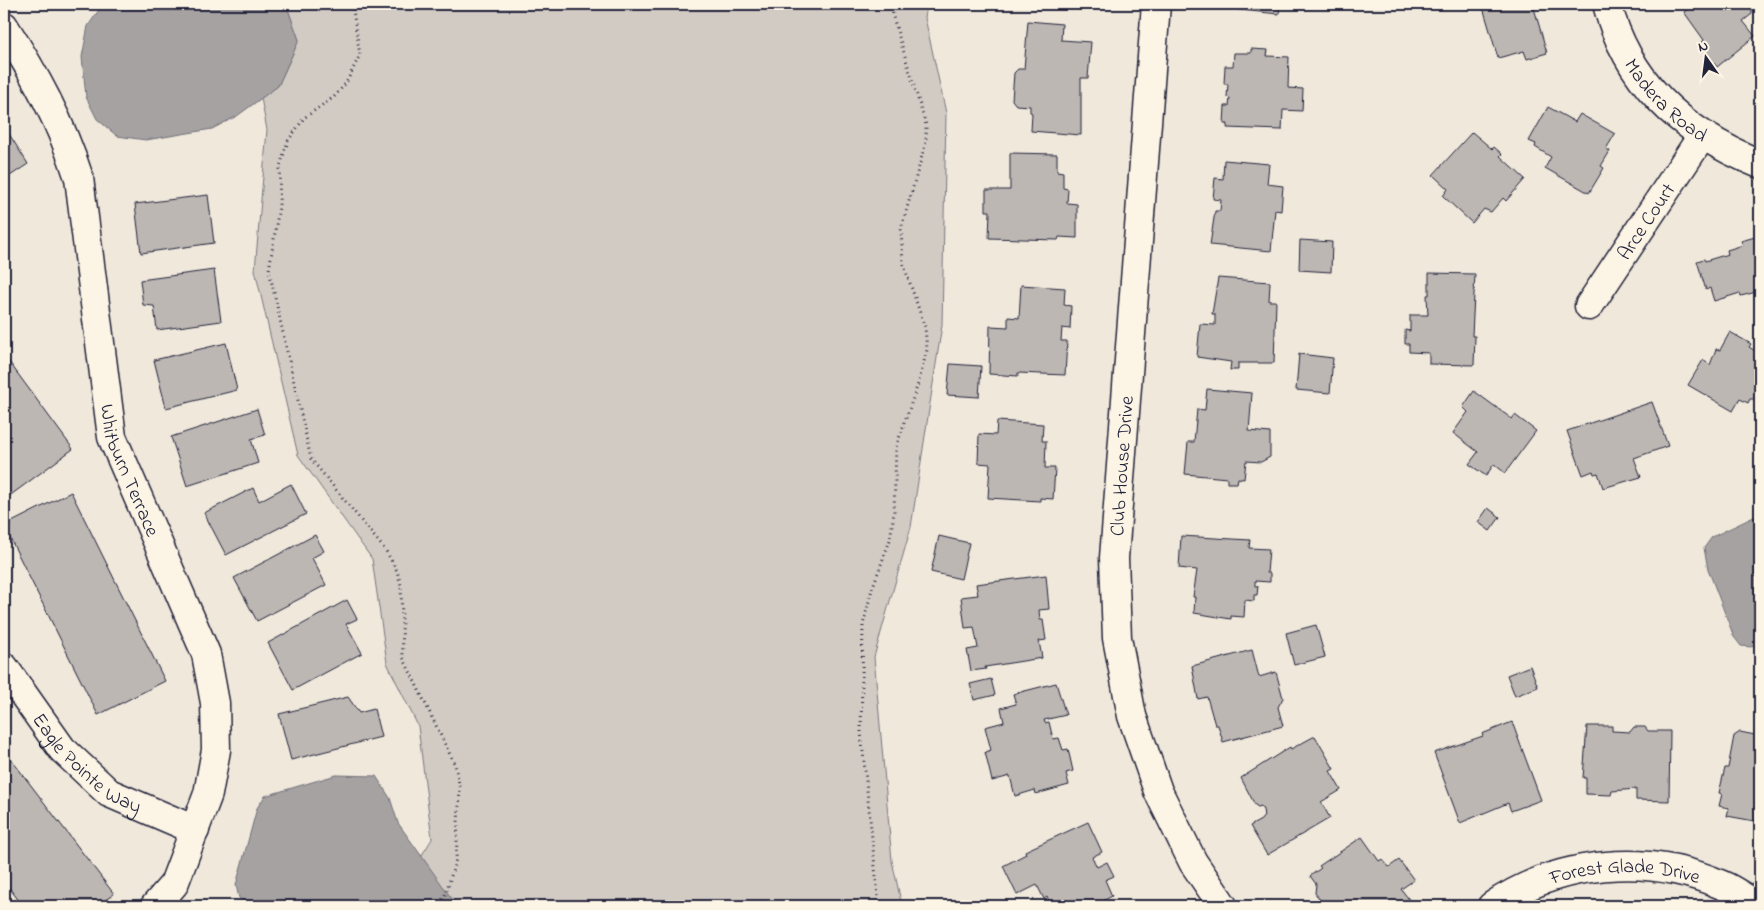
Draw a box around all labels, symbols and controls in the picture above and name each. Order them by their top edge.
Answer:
north arrow [1682,32,1732,82]
text: N [1696,36,1710,58]
street label: Madera Road [1616,54,1712,151]
street label: Arce Court [1611,178,1684,267]
street label: Club House Drive [1104,395,1143,537]
street label: Whitburn Terrace [91,403,166,542]
street label: Eagle Pointe Way [24,708,146,822]
street label: Forest Glade Drive [1546,853,1703,894]

